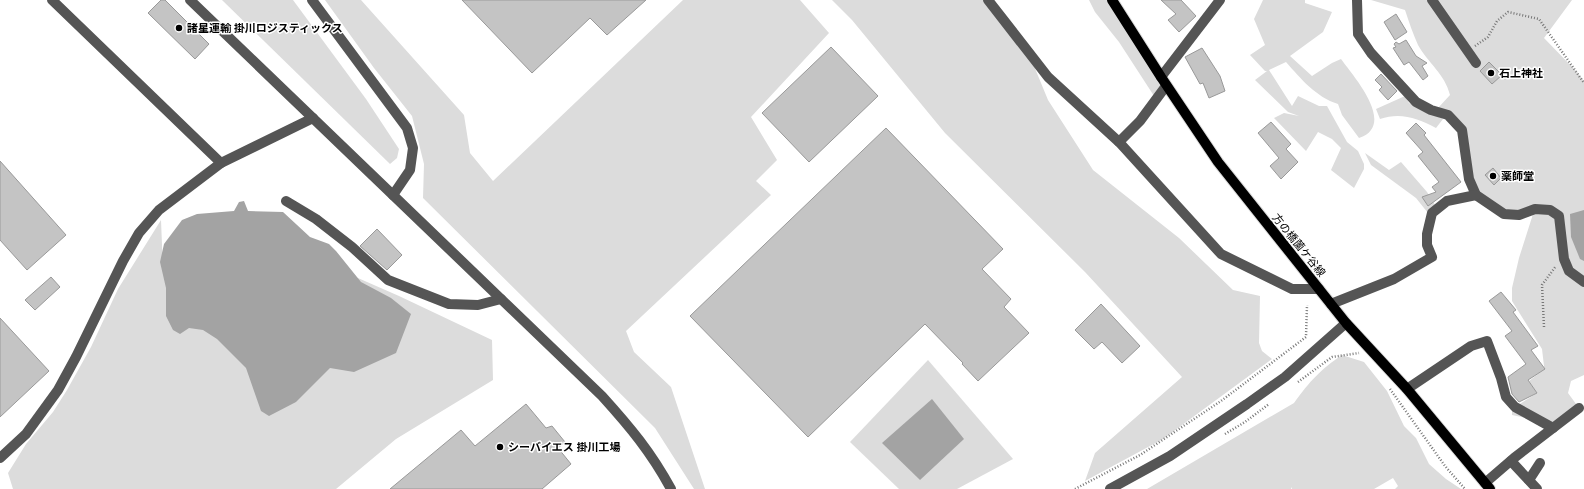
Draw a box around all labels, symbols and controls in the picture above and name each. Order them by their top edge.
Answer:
place label: 諸星運輸 掛川ロジスティックス [187,21,343,35]
marker: 諸星運輸 掛川ロジスティックス [174,23,184,33]
place label: 石上神社 [1499,66,1543,80]
marker: 石上神社 [1486,68,1496,78]
place label: 薬師堂 [1501,169,1534,183]
marker: 薬師堂 [1488,171,1498,181]
street label: 方の橋薗ケ谷線 [1269,211,1329,279]
place label: シーバイエス 掛川工場 [508,440,621,454]
marker: シーバイエス 掛川工場 [495,442,505,452]

